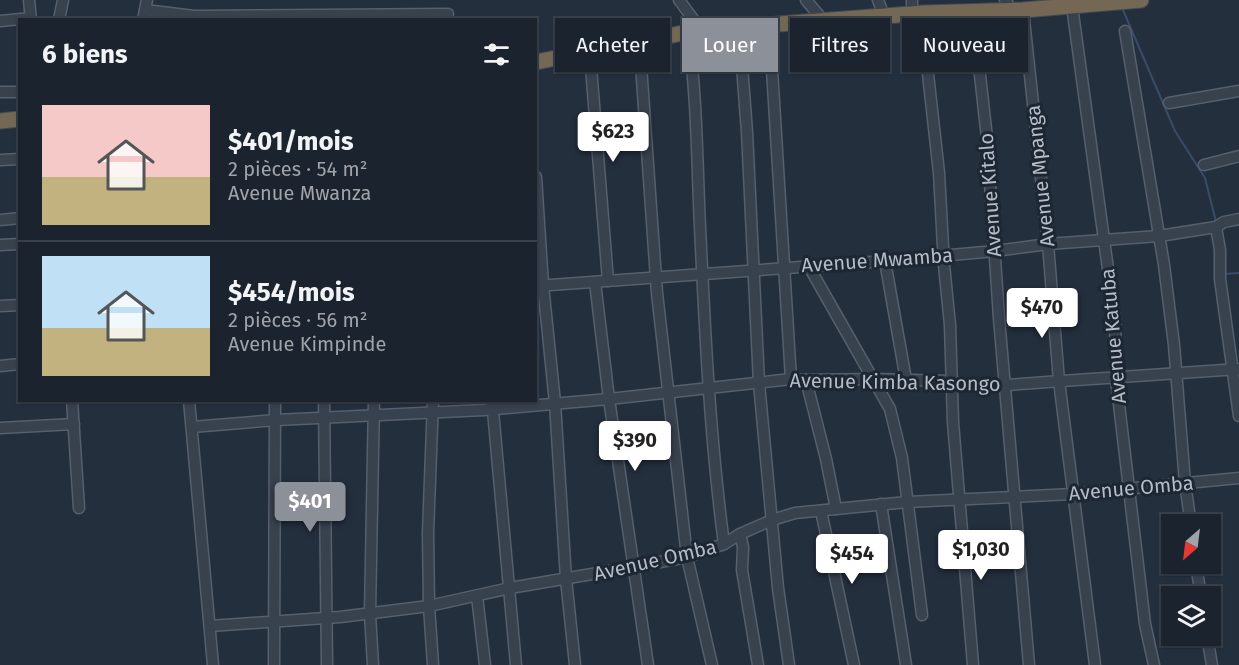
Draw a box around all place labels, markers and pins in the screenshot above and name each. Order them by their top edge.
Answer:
pin: $623 [577,112,649,163]
pin: $470 [1006,288,1078,339]
pin: $390 [599,421,671,472]
pin: $401 [274,482,346,533]
pin: $1,030 [932,530,1030,581]
pin: $454 [816,534,888,585]

